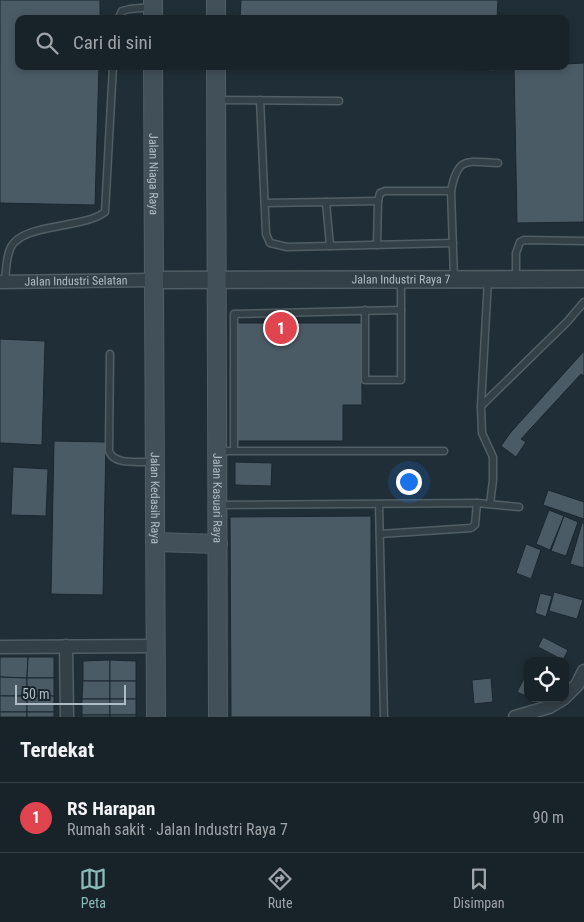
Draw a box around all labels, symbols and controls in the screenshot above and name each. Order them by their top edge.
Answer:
search box [15,15,569,70]
icon: search [33,29,61,57]
text: Cari di sini [73,31,152,54]
street label: Jalan Niaga Raya [146,133,161,215]
street label: Jalan Industri Raya 7 [352,272,451,287]
street label: Jalan Industri Selatan [24,273,128,289]
pin: 1 [265,309,297,347]
street label: Jalan Kedasih Raya [148,452,162,544]
street label: Jalan Kasuari Raya [210,453,224,543]
your location [396,469,422,495]
map controls [524,657,569,702]
button: locate [524,657,569,702]
scale bar [15,682,126,705]
text: 50 m [22,686,50,702]
text: Terdekat [20,738,94,762]
text: RS Harapan [67,797,155,820]
text: 1 [32,808,40,827]
text: 90 m [532,808,564,827]
text: Rumah sakit · Jalan Industri Raya 7 [67,820,288,839]
tab: Peta [79,865,107,911]
tab: Rute [266,865,294,911]
tab: Disimpan [453,865,505,911]

